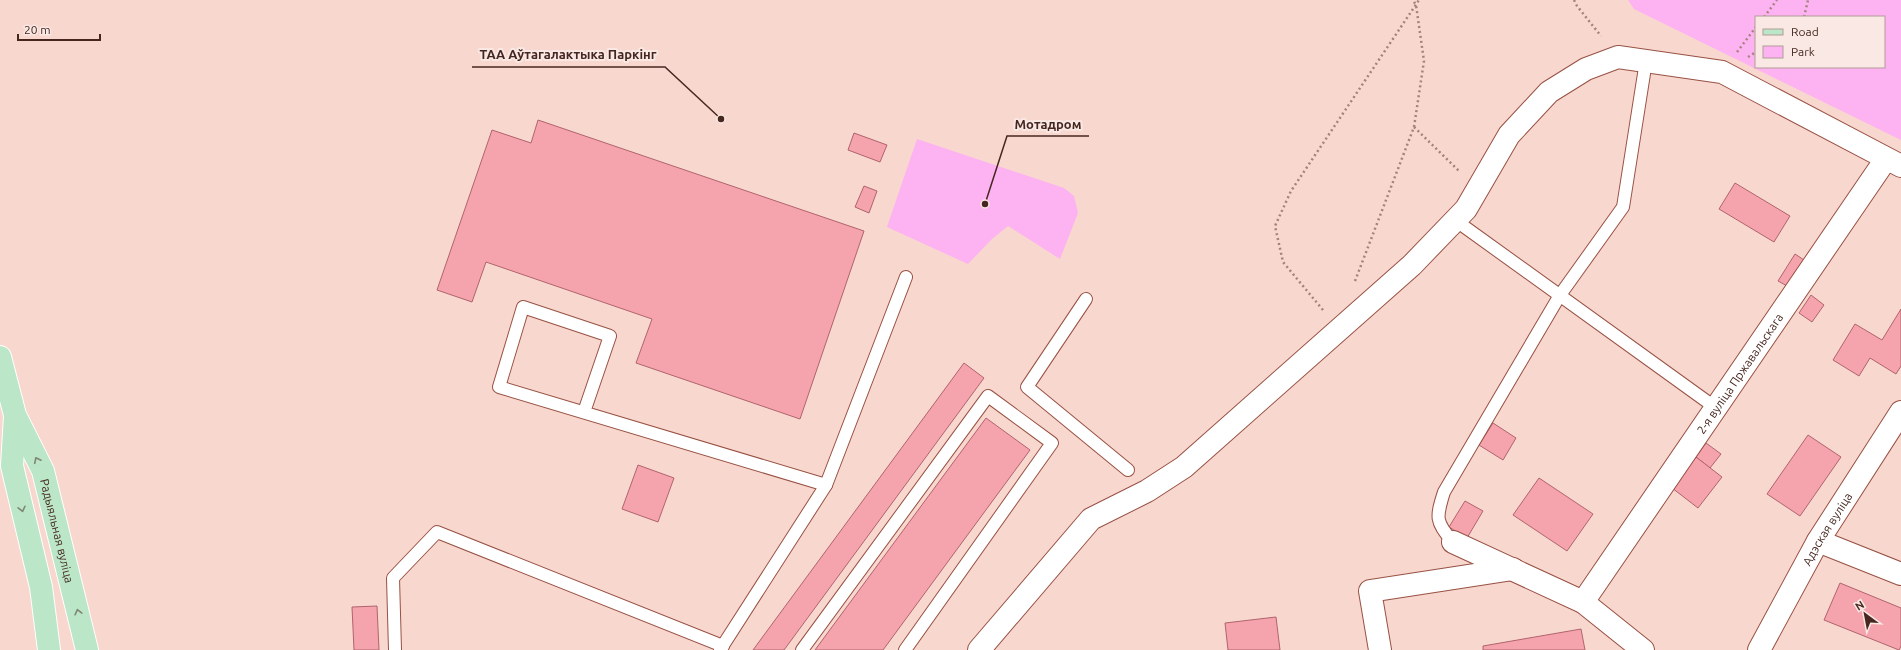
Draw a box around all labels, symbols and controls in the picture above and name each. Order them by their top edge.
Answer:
scale bar [18,16,100,42]
legend [1755,16,1885,68]
text: 20 m [24,23,51,36]
text: Road [1791,25,1819,38]
callout: ТАА Аўтагалактыка Паркінг [472,42,665,67]
text: Park [1791,45,1815,58]
text: ТАА Аўтагалактыка Паркінг [480,47,657,61]
callout: Мотадром [1007,111,1089,136]
text: Мотадром [1015,117,1081,131]
street label: 2-я вуліца Пржавальскага [1694,311,1785,436]
one-way arrow [34,456,42,464]
street label: Радыяльная вуліца [39,477,77,584]
street label: Адэская вуліца [1800,490,1854,568]
one-way arrow [18,506,26,512]
north arrow [1845,594,1885,634]
text: N [1853,598,1866,613]
one-way arrow [74,609,82,615]

